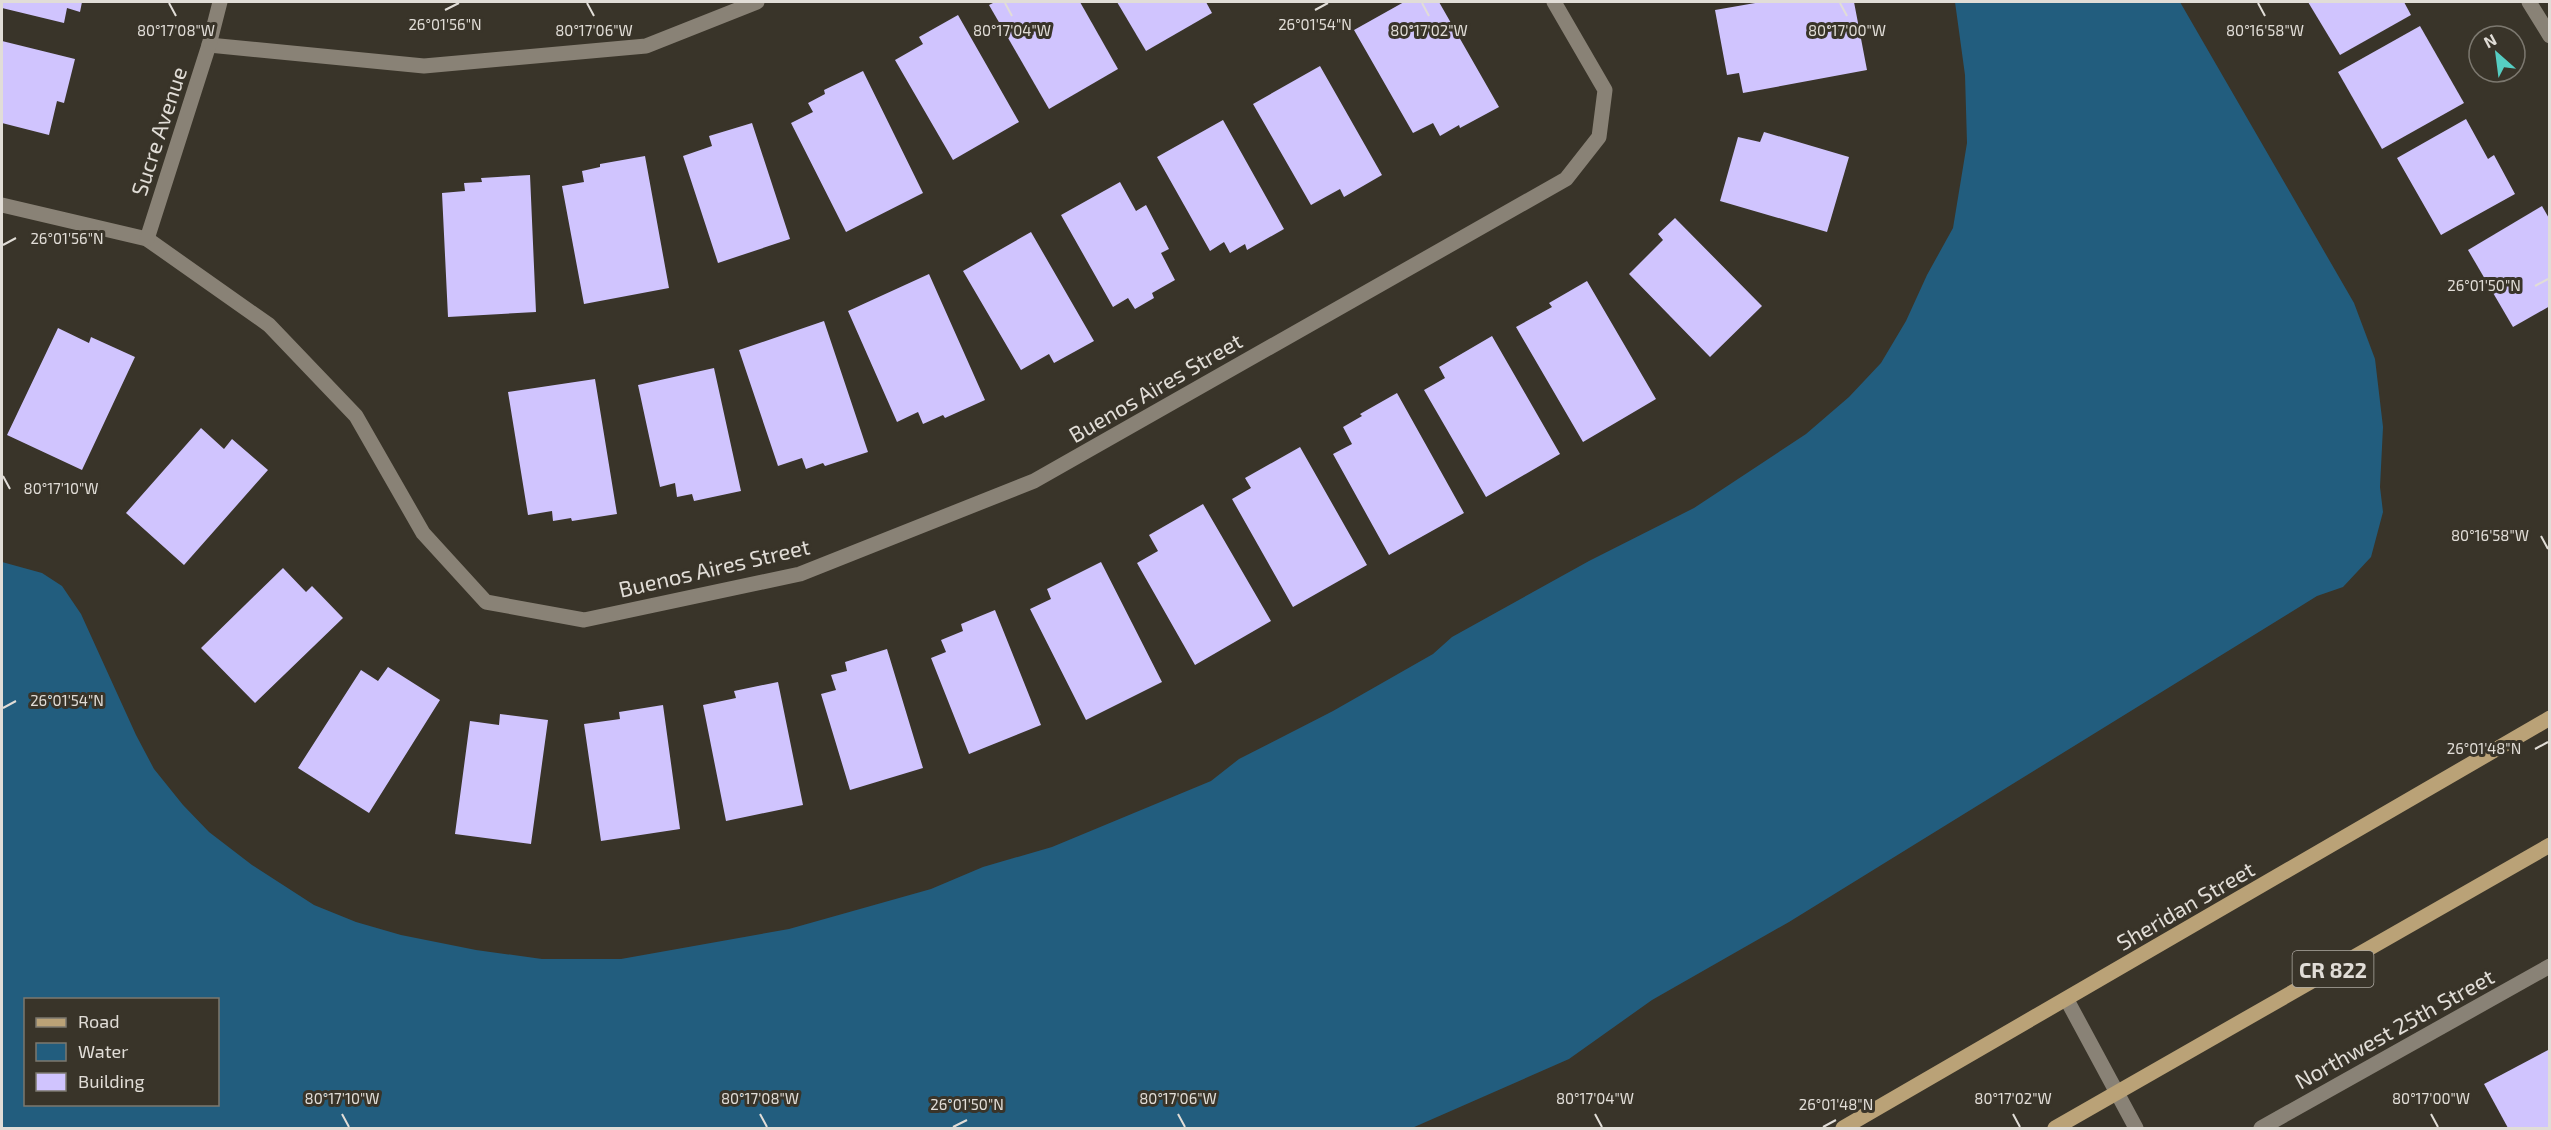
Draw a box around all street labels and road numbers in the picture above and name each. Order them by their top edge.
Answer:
street label: Sucre Avenue [125,63,191,199]
street label: Buenos Aires Street [1064,327,1246,447]
street label: Buenos Aires Street [616,532,812,602]
street label: Sheridan Street [2111,855,2259,955]
road number: CR 822 [2292,951,2374,987]
street label: Northwest 25th Street [2290,962,2498,1094]

